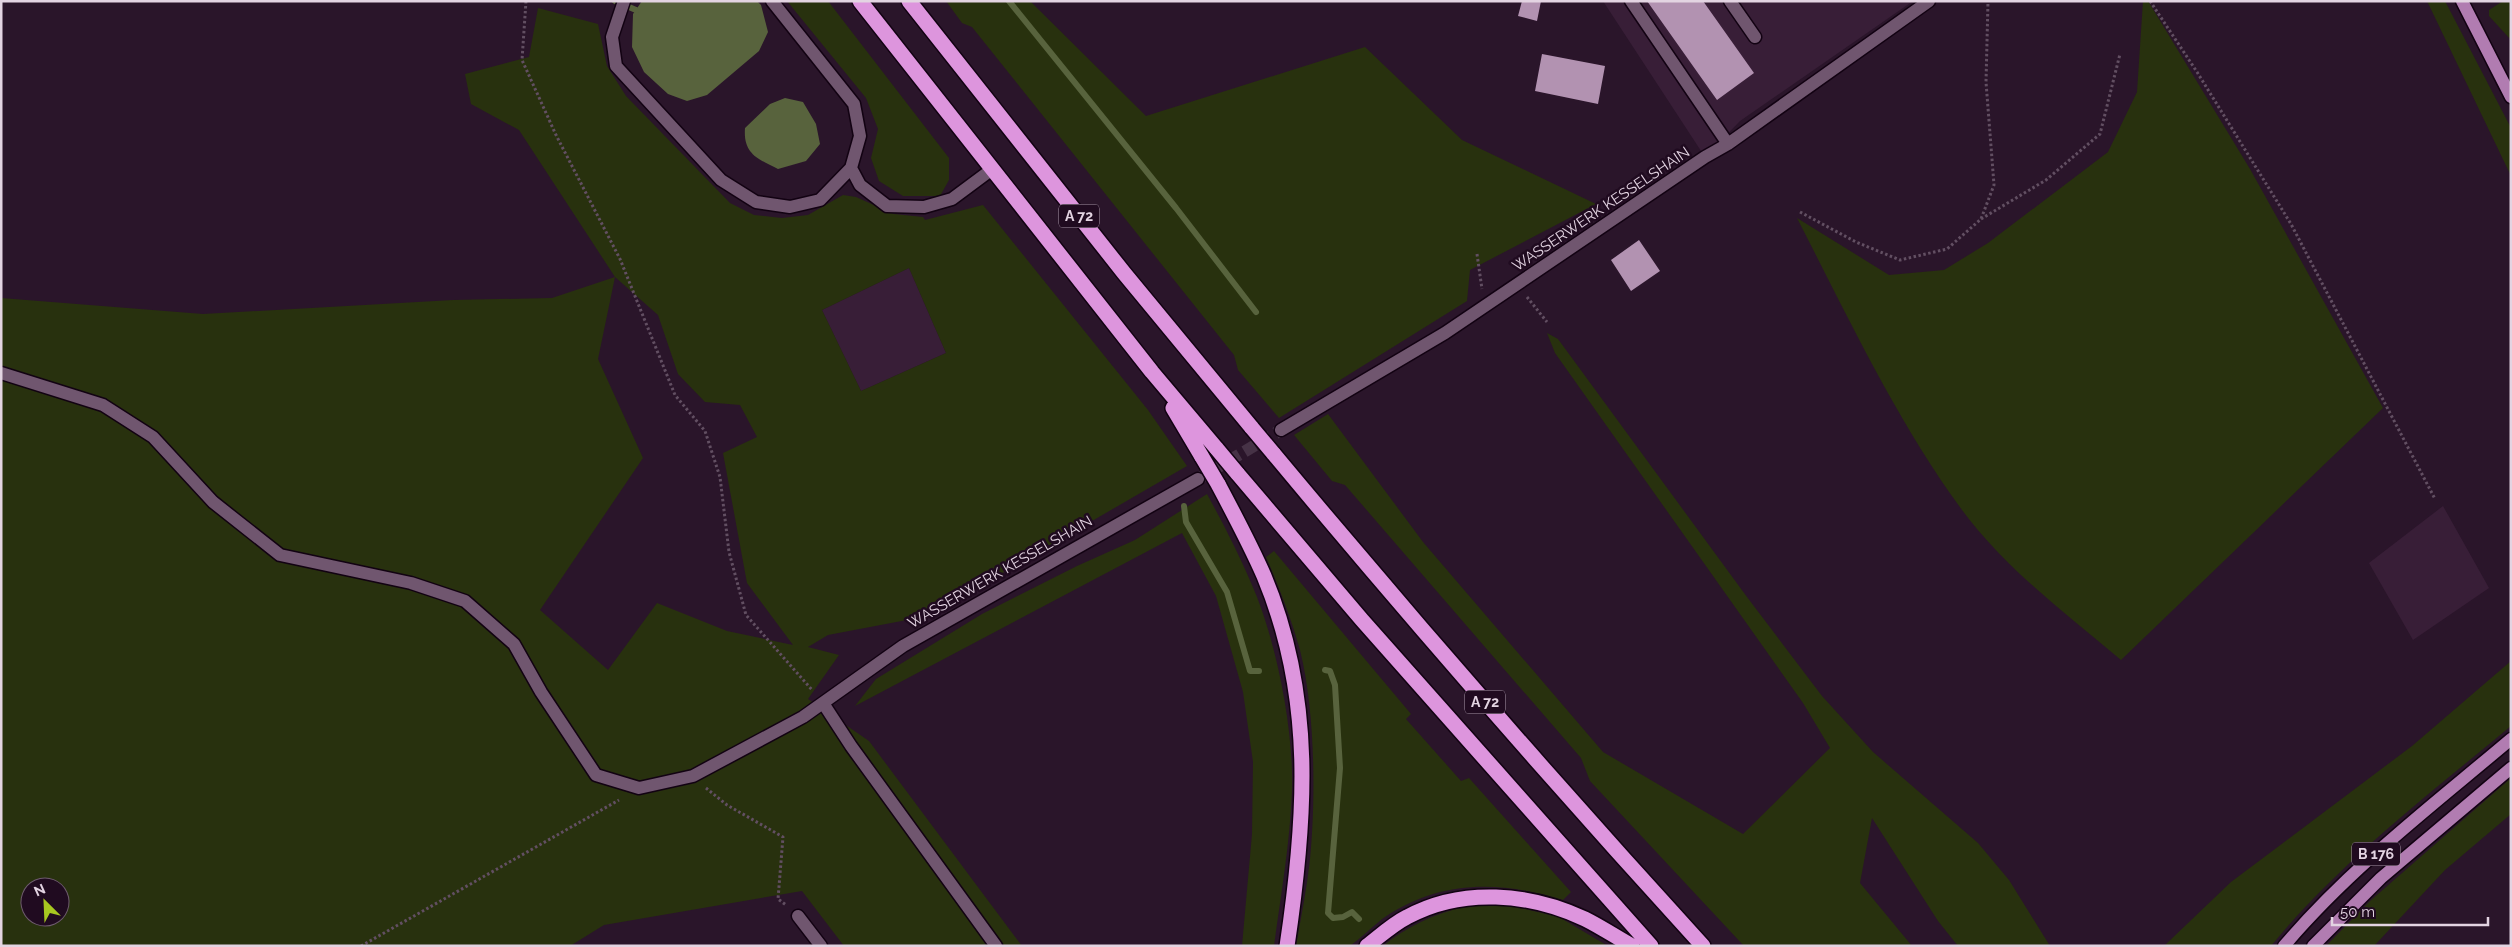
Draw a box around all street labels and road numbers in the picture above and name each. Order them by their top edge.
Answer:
street label: WASSERWERK KESSELSHAIN [1509,143,1693,275]
road number: A 72 [1059,205,1099,228]
street label: WASSERWERK KESSELSHAIN [905,512,1095,632]
road number: A 72 [1465,690,1505,714]
road number: B 176 [2352,842,2400,866]

